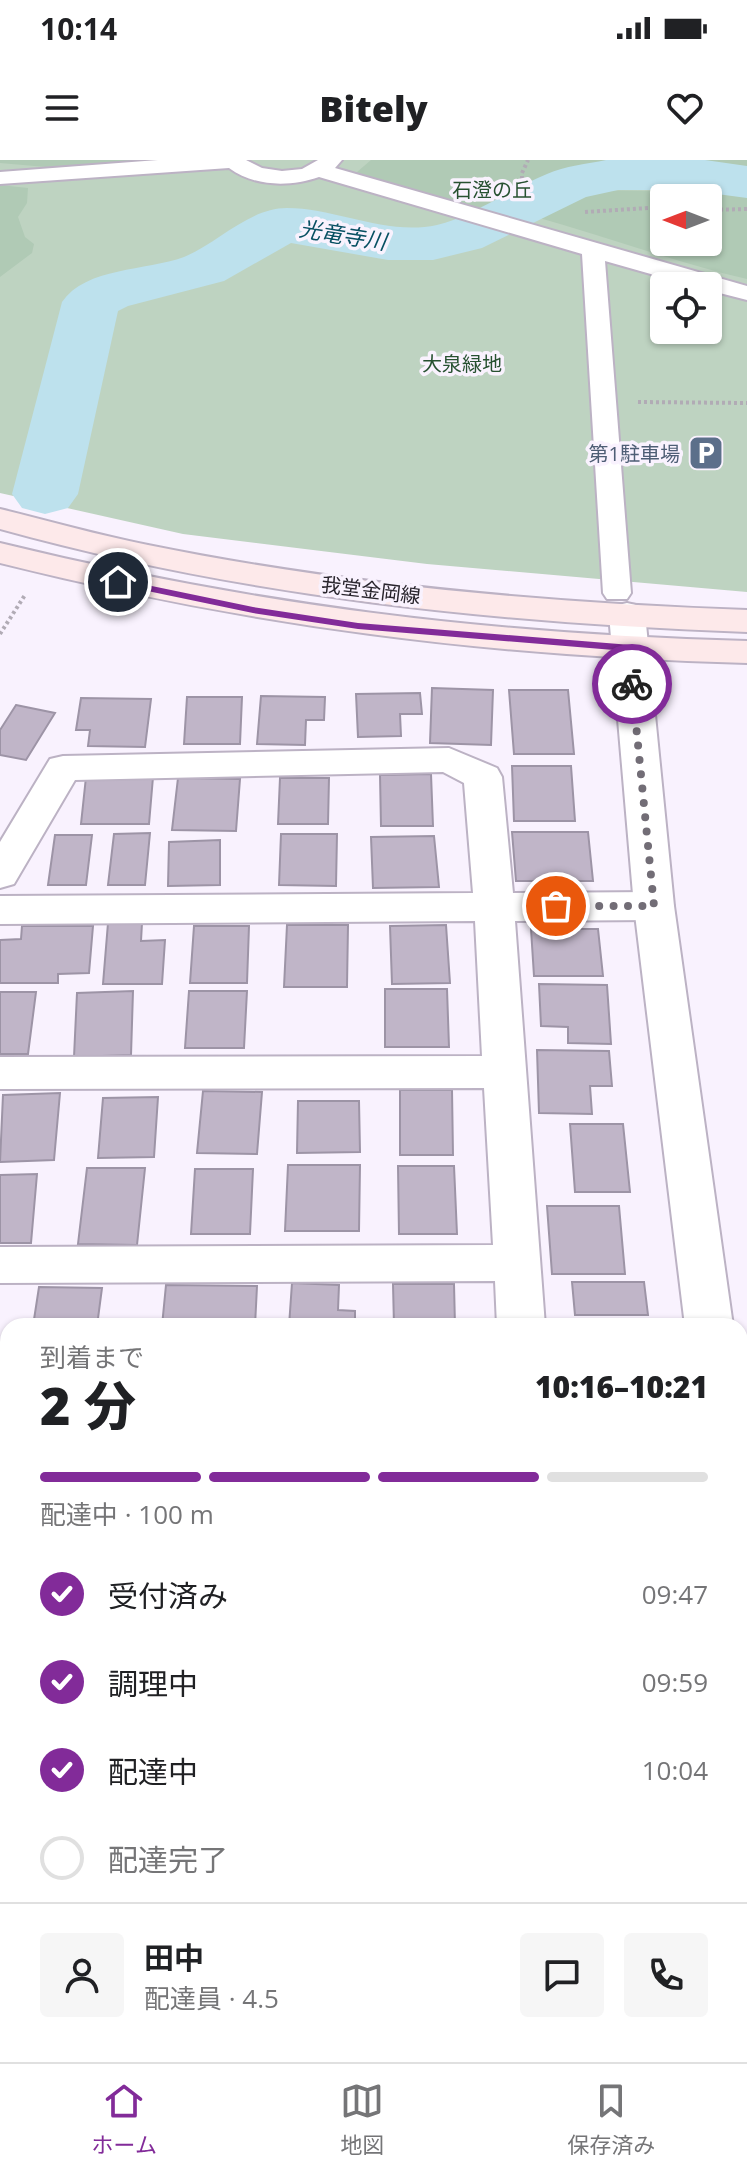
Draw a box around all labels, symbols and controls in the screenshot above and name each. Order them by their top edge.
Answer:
text: 10:14 [40,8,117,49]
text: Bitely [319,84,428,133]
icon: menu [40,86,84,130]
icon: heart [663,86,707,130]
park label: 石澄の丘 [452,176,532,203]
north arrow [650,184,722,256]
map controls [650,184,722,344]
water label: 光竜寺川 [297,212,391,256]
button: locate [650,272,722,344]
park label: 大泉緑地 [422,350,502,377]
parking icon: 第1駐車場 [687,434,725,472]
place label: 第1駐車場 [589,440,680,467]
pin [84,548,152,616]
icon: home [96,560,140,604]
street label: 我堂金岡線 [320,571,422,609]
courier [592,644,672,724]
icon: bike [610,662,654,706]
pin [522,872,590,940]
icon: bag [534,884,578,928]
text: 到着まで [40,1339,144,1375]
text: 10:16–10:21 [535,1366,708,1407]
text: 2 分 [40,1369,136,1440]
text: 配達中 · 100 m [40,1496,214,1532]
icon: check [40,1572,84,1616]
text: 受付済み [108,1575,228,1616]
text: 09:47 [642,1576,708,1612]
icon: check [40,1660,84,1704]
text: 調理中 [108,1663,198,1704]
text: 09:59 [642,1664,708,1700]
icon: check [40,1748,84,1792]
text: 配達中 [108,1751,198,1792]
text: 10:04 [642,1752,708,1788]
text: 配達完了 [108,1839,228,1880]
button: person [40,1933,124,2017]
button: chat [520,1933,604,2017]
button: phone [624,1933,708,2017]
text: 田中 [144,1937,204,1978]
text: 配達員 · 4.5 [144,1980,279,2016]
tab: ホーム [92,2079,157,2159]
tab: 地図 [340,2079,384,2159]
tab: 保存済み [567,2079,655,2159]

